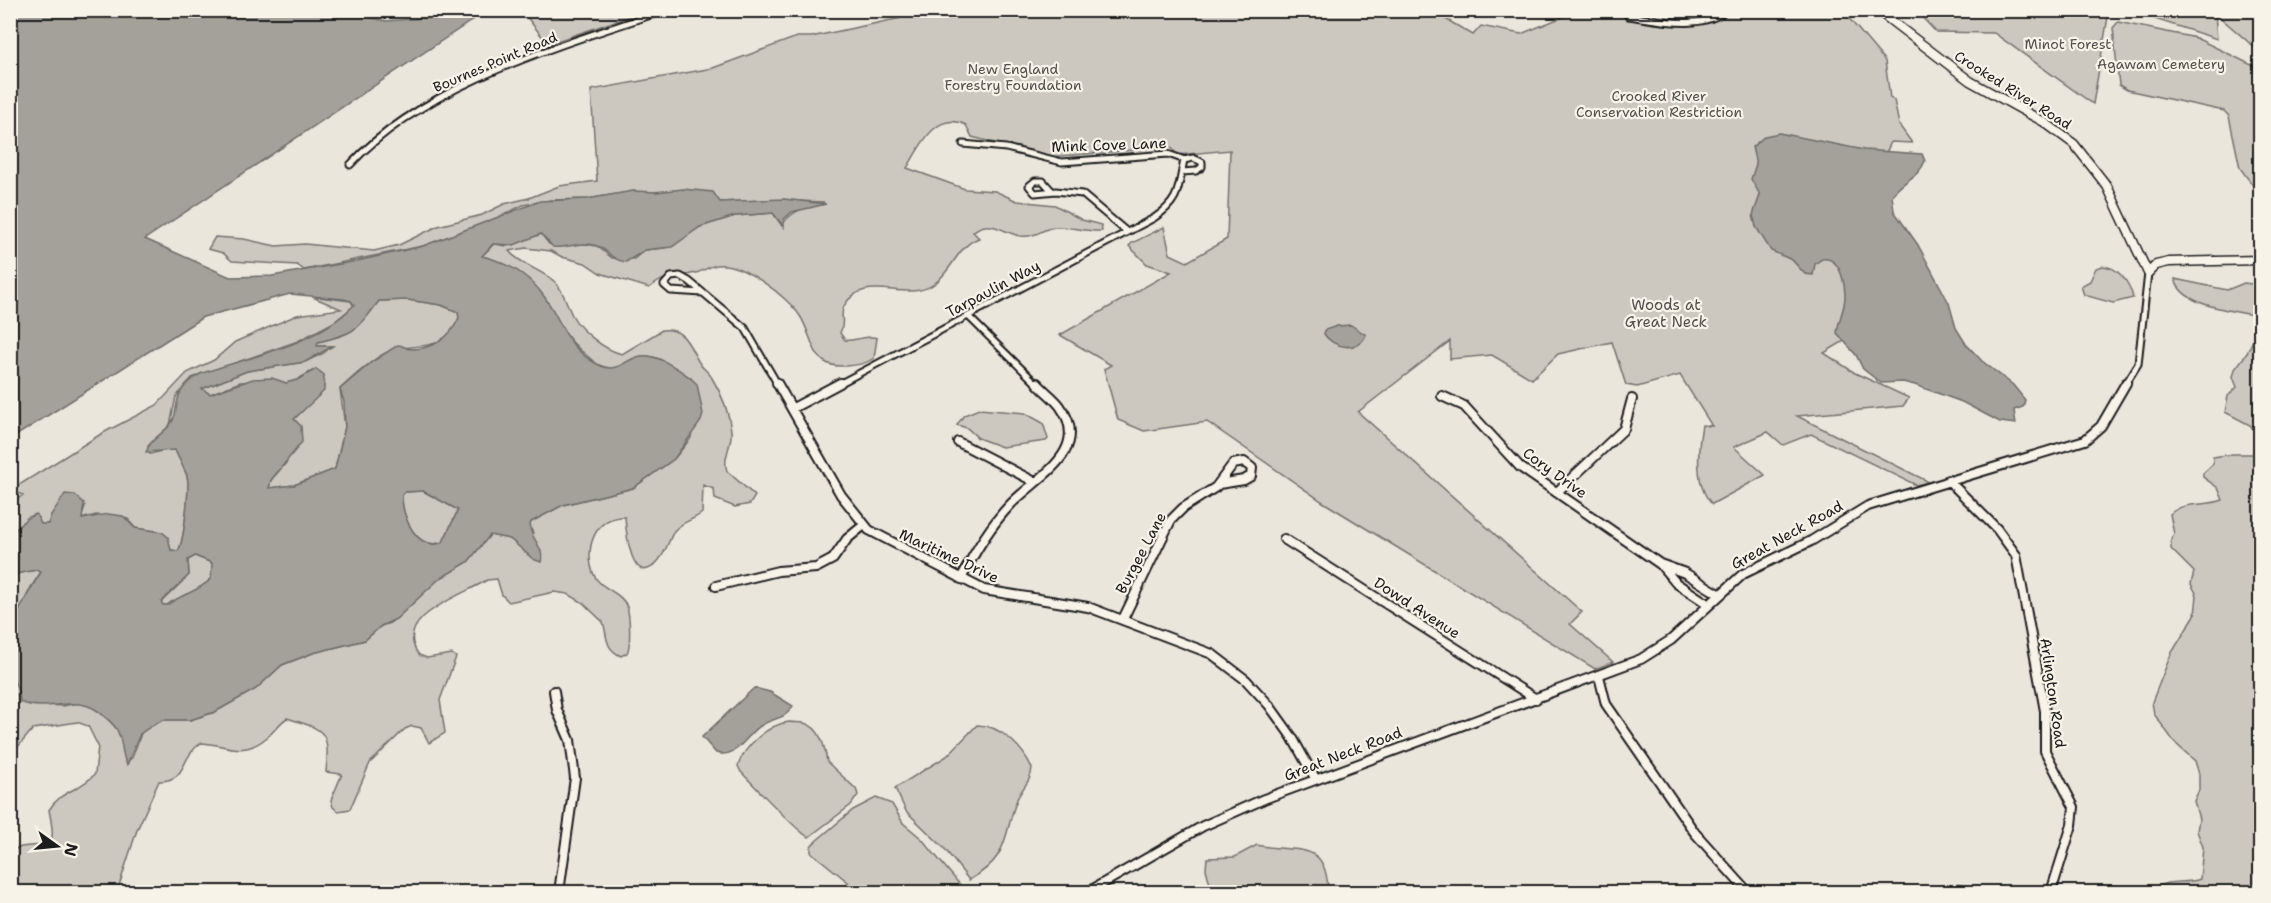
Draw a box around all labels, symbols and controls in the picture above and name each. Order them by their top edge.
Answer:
street label: Bournes Point Road [430,28,560,96]
park label: Minot Forest [2025,35,2111,53]
street label: Crooked River Road [1951,47,2075,133]
park label: Agawam Cemetery [2097,55,2225,73]
park label: New England Forestry Foundation [944,60,1082,94]
park label: Crooked River Conservation Restriction [1576,87,1742,121]
street label: Mink Cove Lane [1051,133,1167,157]
street label: Tarpaulin Way [942,256,1044,322]
park label: Woods at Great Neck [1625,295,1707,332]
street label: Cory Drive [1519,443,1591,503]
street label: Great Neck Road [1727,496,1847,574]
street label: Burgee Lane [1111,509,1171,597]
street label: Maritime Drive [896,524,1002,588]
street label: Dowd Avenue [1370,573,1464,643]
street label: Arlington Road [2035,637,2071,750]
street label: Great Neck Road [1281,722,1405,786]
north arrow [27,816,87,876]
text: N [59,841,83,859]

